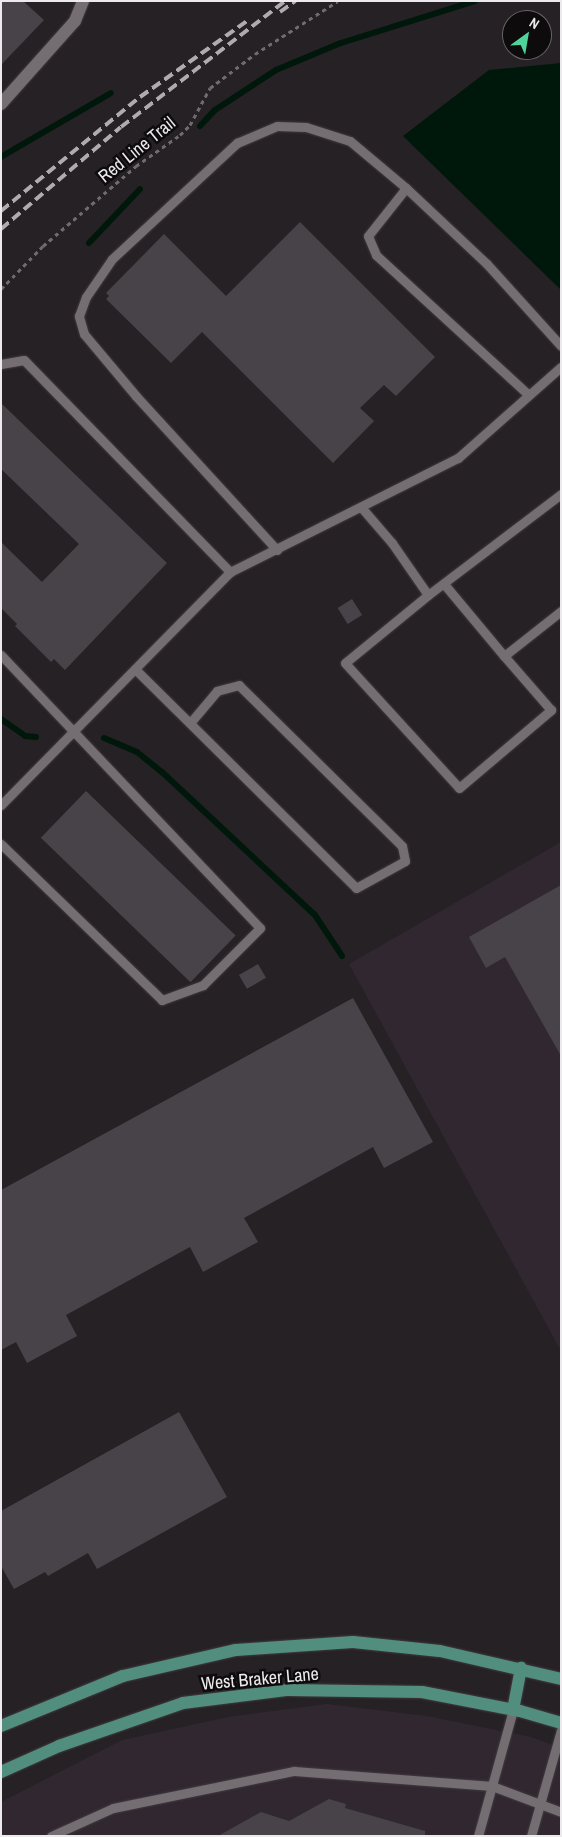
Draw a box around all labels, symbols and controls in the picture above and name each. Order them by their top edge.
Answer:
north arrow [502,10,552,60]
text: N [526,13,543,33]
street label: Red Line Trail [94,112,180,188]
street label: West Braker Lane [200,1663,320,1695]

